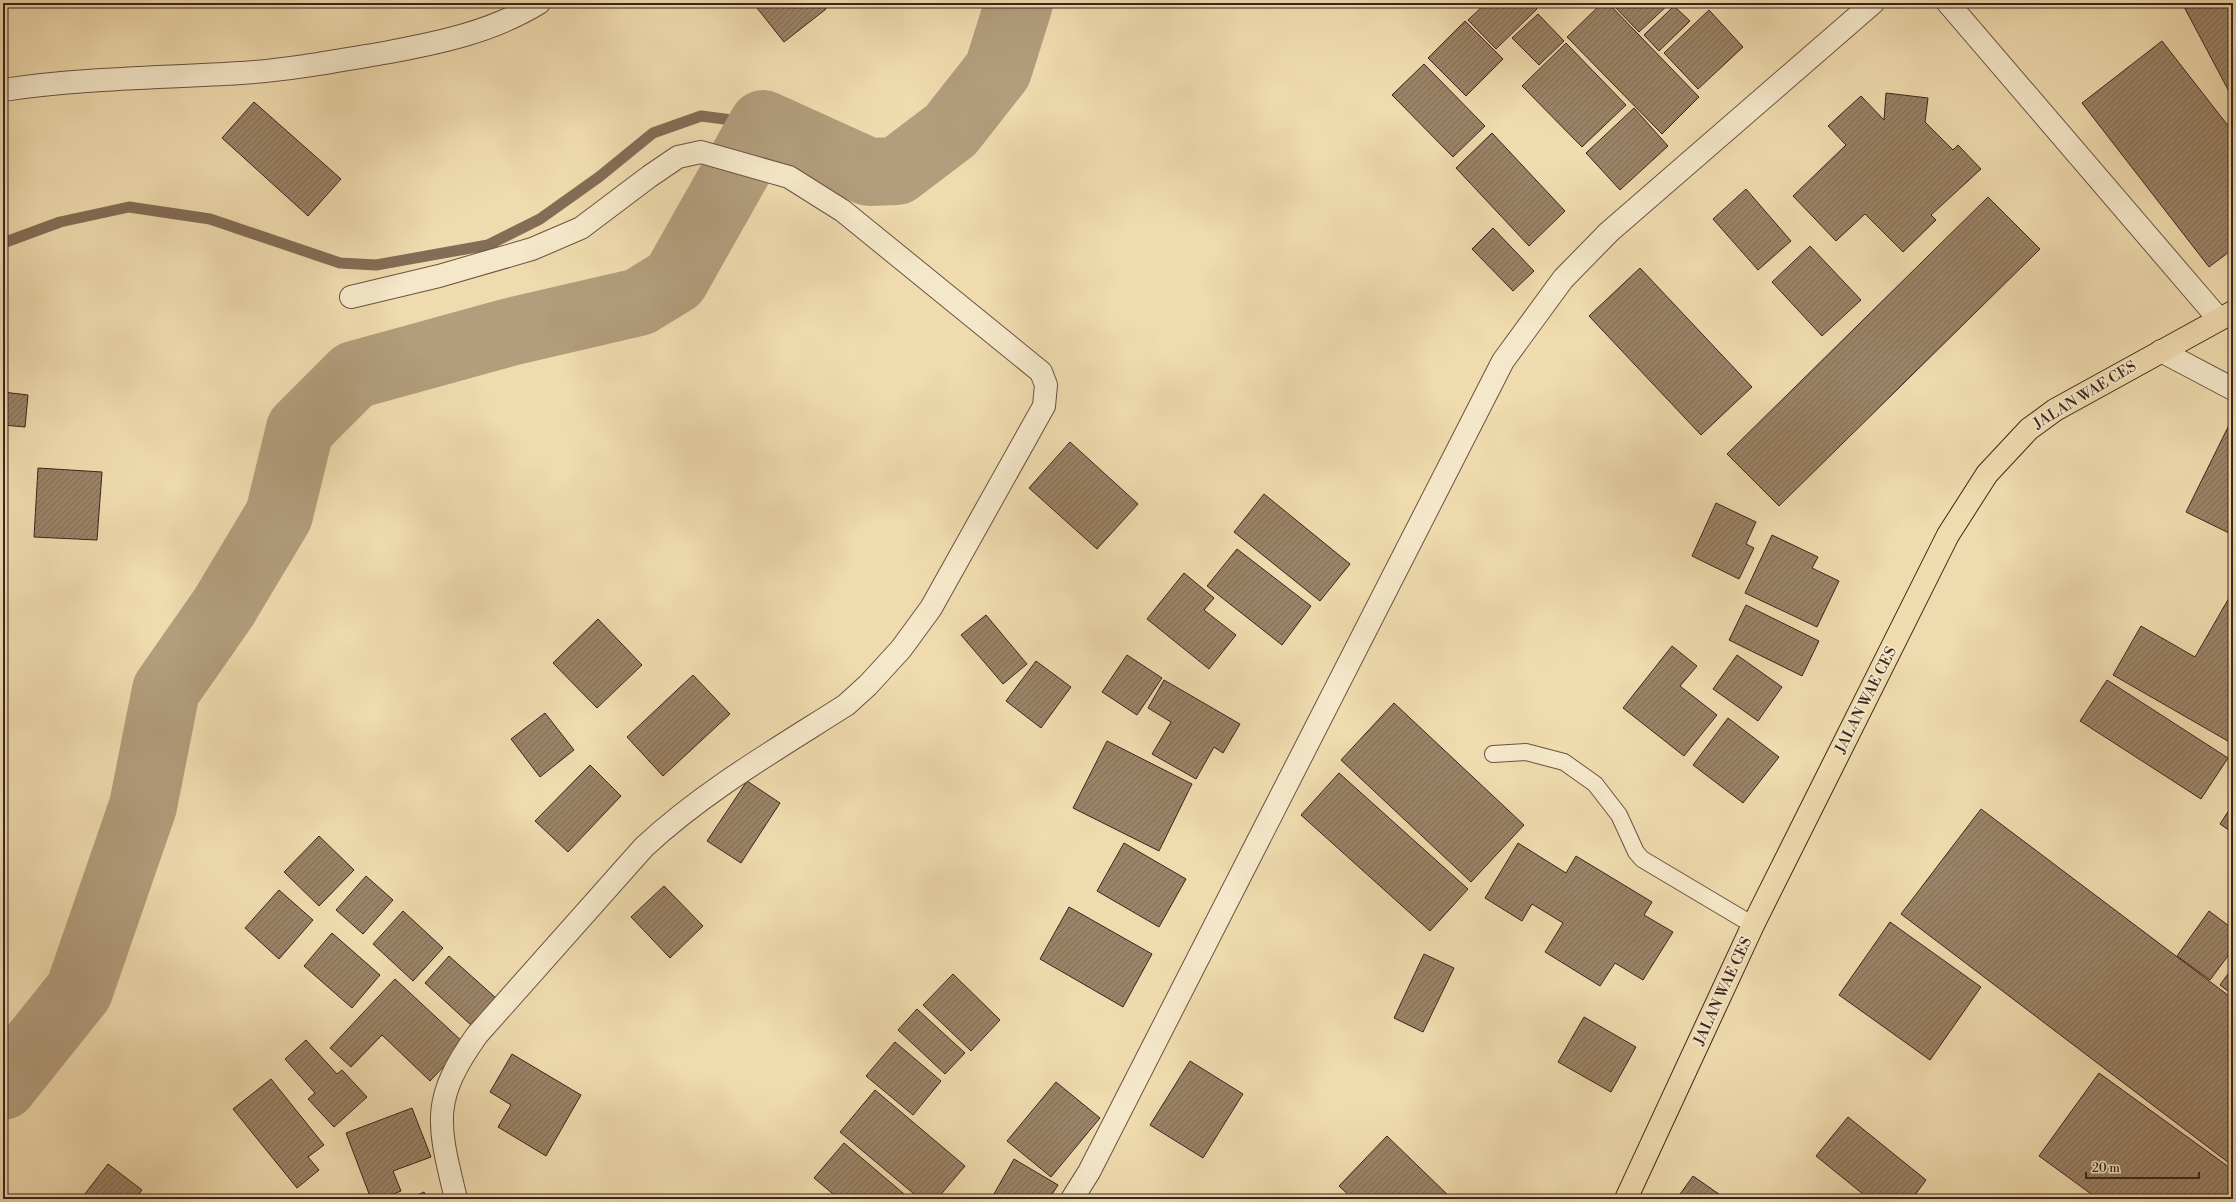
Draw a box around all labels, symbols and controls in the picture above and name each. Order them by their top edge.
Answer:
street label: JALAN WAE CES [2029,357,2140,434]
street label: JALAN WAE CES [1831,644,1901,757]
street label: JALAN WAE CES [1689,934,1756,1049]
scale bar [2086,1154,2199,1180]
text: 20 m [2092,1161,2120,1176]

